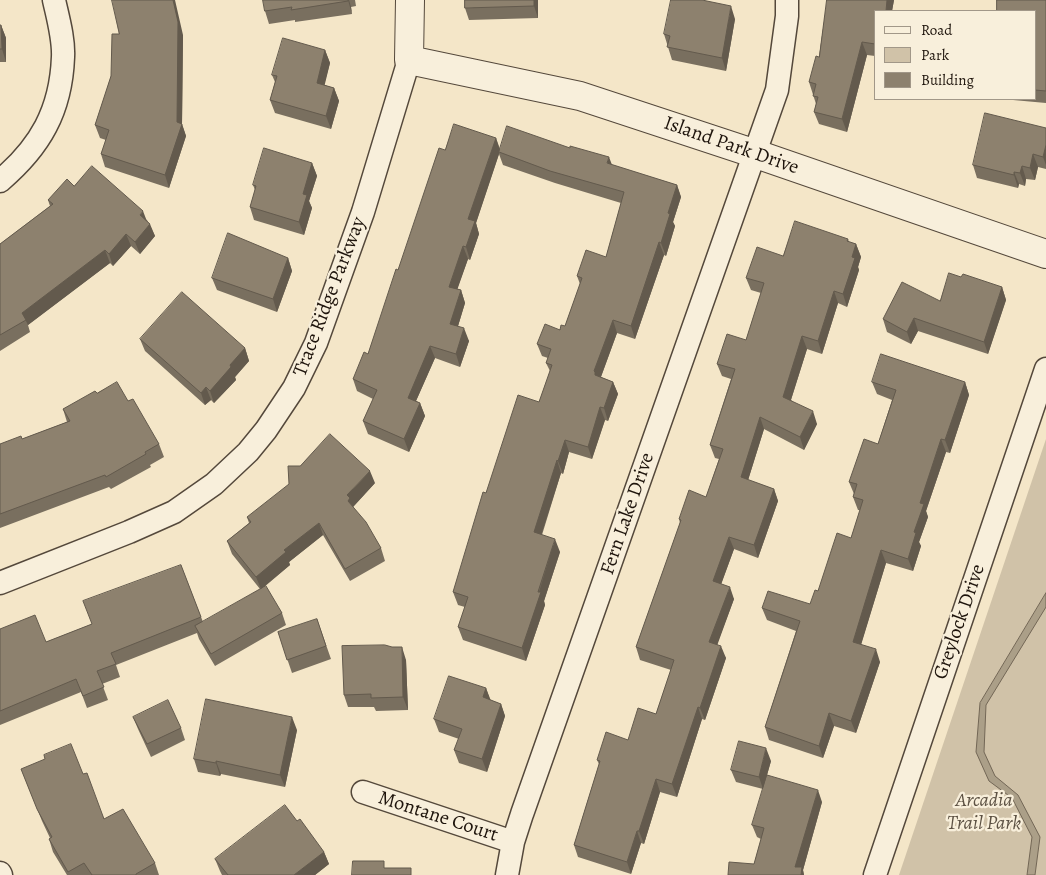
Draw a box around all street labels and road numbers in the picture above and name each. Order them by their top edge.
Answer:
street label: Island Park Drive [660,112,802,180]
street label: Trace Ridge Parkway [289,214,371,380]
street label: Fern Lake Drive [596,450,660,578]
street label: Greylock Drive [929,561,991,683]
street label: Montane Court [375,786,501,848]

